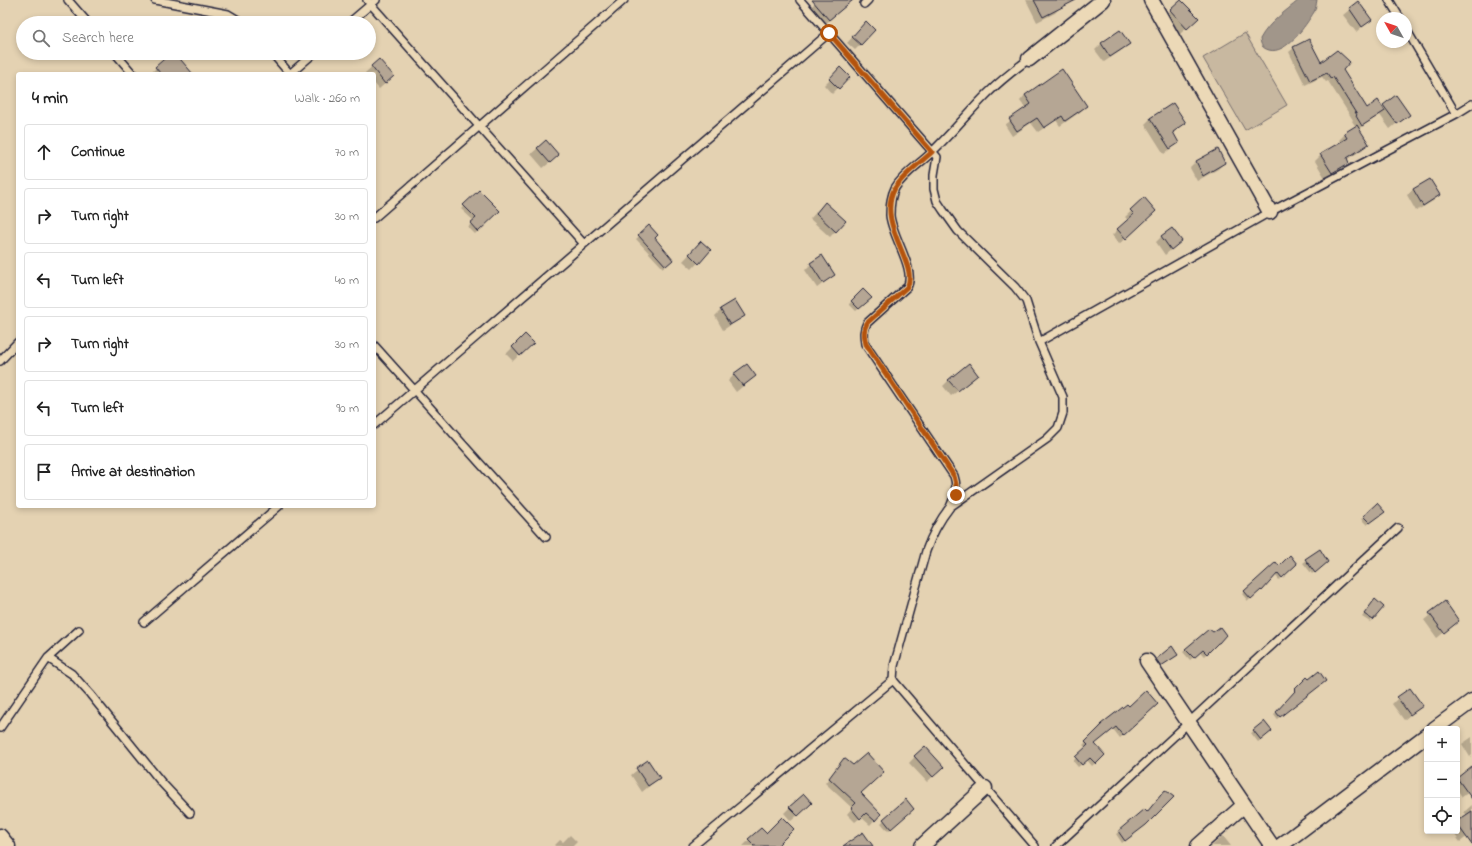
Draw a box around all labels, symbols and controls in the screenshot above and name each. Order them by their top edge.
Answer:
north arrow [1376,12,1412,48]
search box [16,16,376,60]
route start [820,24,838,42]
icon: search [30,27,52,49]
text: Search here [62,27,134,49]
text: 4 min [32,86,68,111]
text: Walk · 260 m [295,89,360,108]
icon: ahead [33,141,55,163]
text: Continue [71,141,125,163]
text: 70 m [335,143,359,162]
icon: right [33,205,55,227]
text: Turn right [71,205,129,227]
text: 30 m [335,207,359,226]
icon: left [33,269,55,291]
text: Turn left [71,269,124,291]
text: 40 m [335,271,359,290]
icon: right [33,333,55,355]
text: Turn right [71,333,129,355]
text: 30 m [335,335,359,354]
icon: left [33,397,55,419]
text: Turn left [71,397,124,419]
text: 90 m [336,399,359,418]
icon: arrive [33,461,55,483]
text: Arrive at destination [71,461,195,483]
route end [947,486,965,504]
map controls [1424,726,1460,834]
button: + [1424,726,1460,762]
button: − [1424,762,1460,798]
button: locate [1424,798,1460,834]

